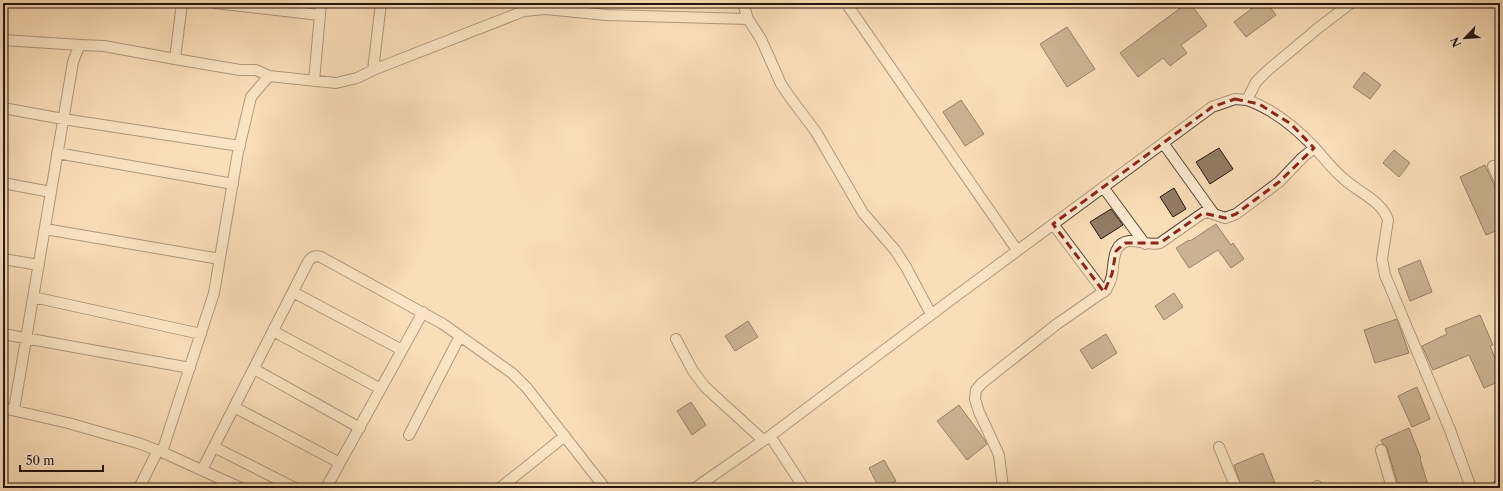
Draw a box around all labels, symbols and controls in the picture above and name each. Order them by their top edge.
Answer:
north arrow [1445,18,1485,58]
text: N [1447,35,1464,50]
scale bar [20,447,103,473]
text: 50 m [26,453,55,468]

